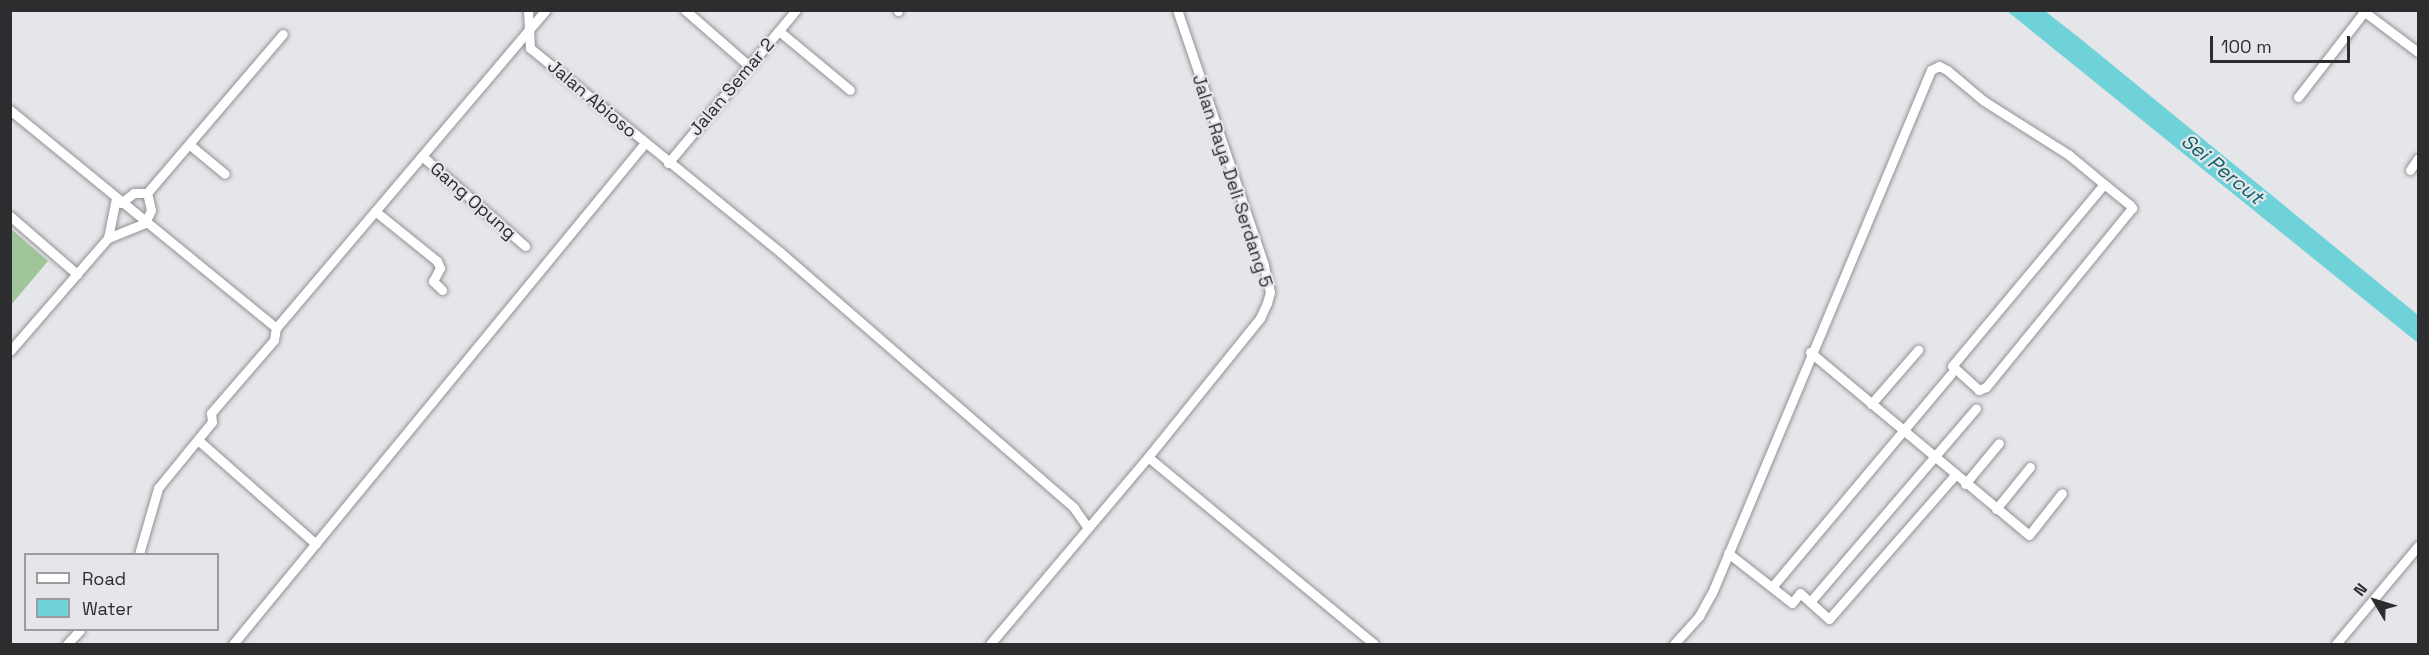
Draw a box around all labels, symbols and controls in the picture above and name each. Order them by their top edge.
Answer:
scale bar [2213,24,2352,62]
street label: Jalan Semar 2 [685,34,779,140]
text: 100 m [2221,35,2272,58]
street label: Jalan Abioso [543,55,641,143]
street label: Jalan Raya Deli Serdang 5 [1187,72,1277,290]
water label: Sei Percut [2176,129,2268,209]
street label: Gang Opung [426,158,520,244]
legend [24,553,219,631]
text: Road [82,567,126,590]
north arrow [2345,571,2405,631]
text: N [2349,579,2372,600]
text: Water [82,597,133,620]

